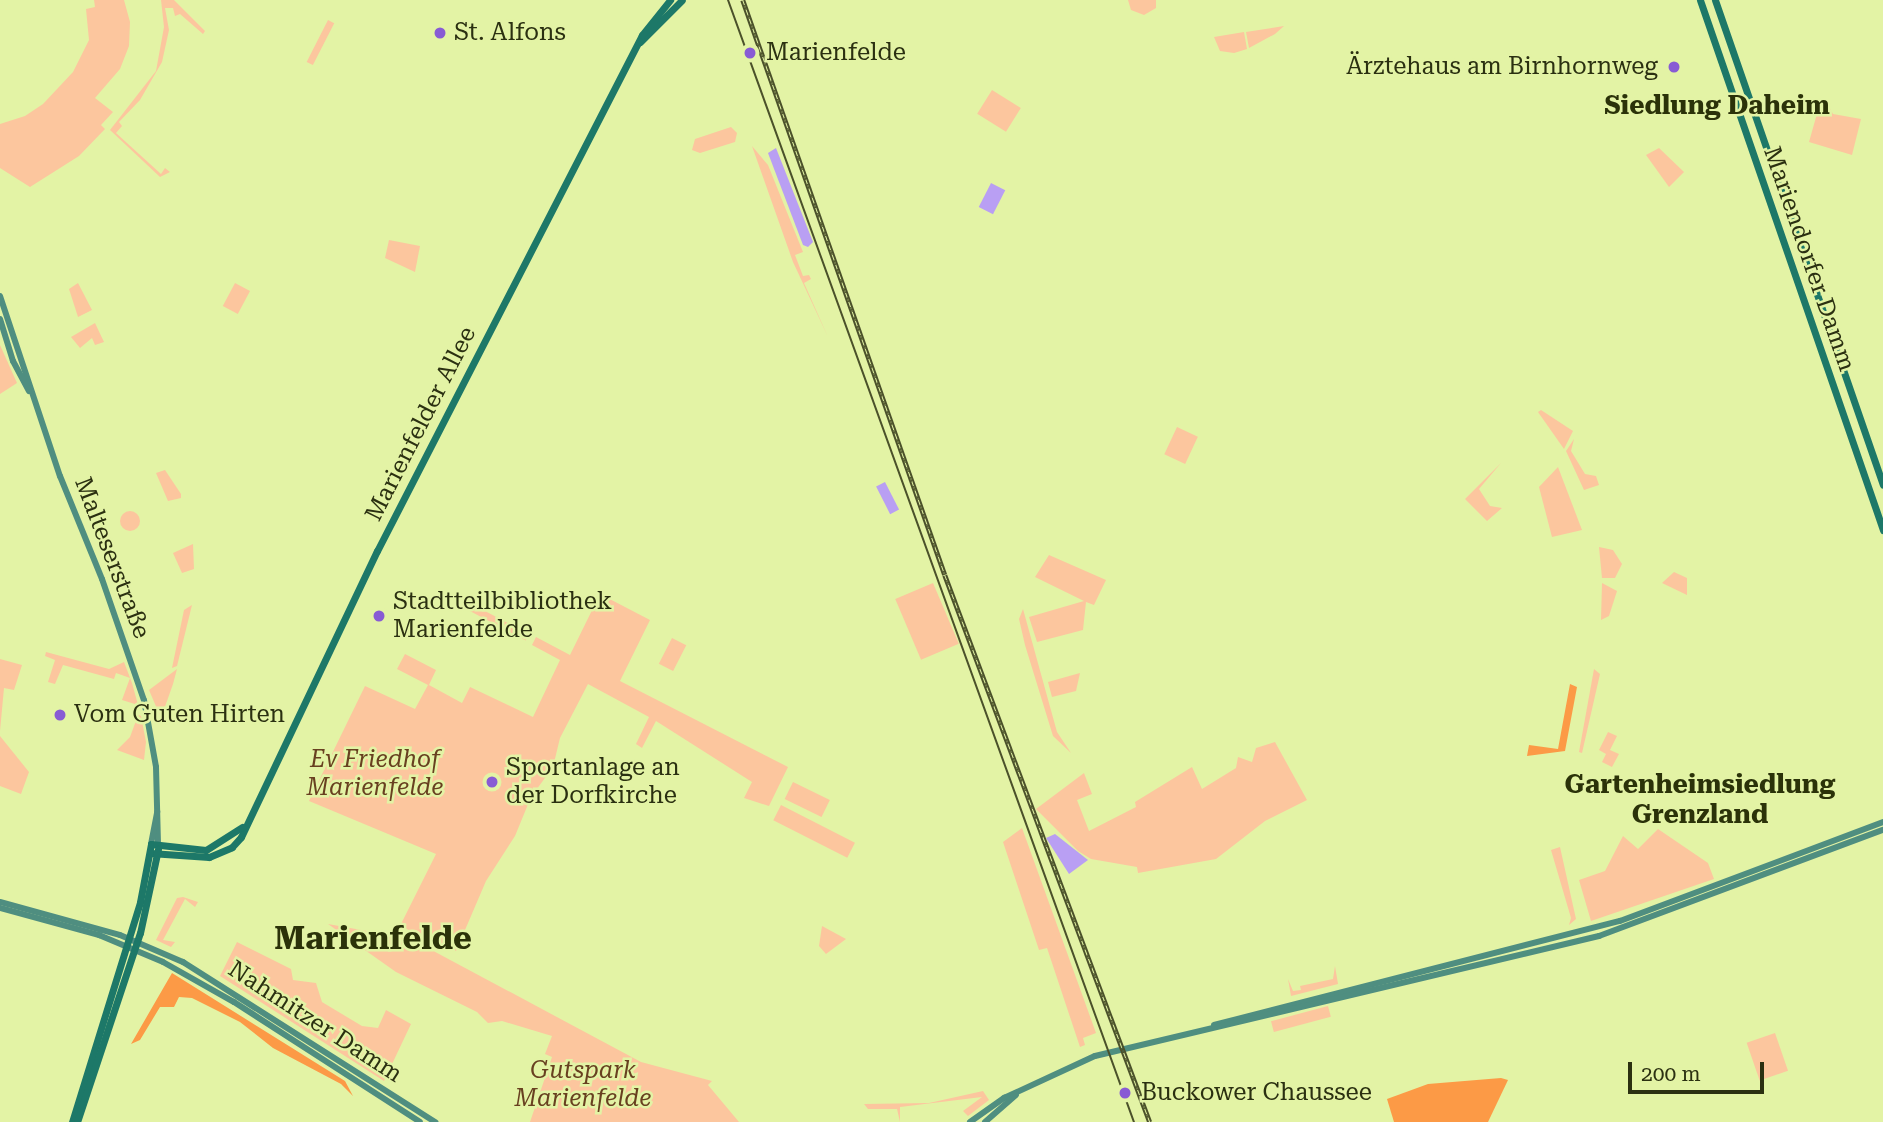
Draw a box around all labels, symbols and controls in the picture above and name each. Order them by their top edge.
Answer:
place label: St. Alfons [454,19,566,47]
marker: St. Alfons [432,25,448,41]
place label: Marienfelde [766,39,906,67]
marker: Marienfelde [740,43,760,63]
place label: Ärztehaus am Birnhornweg [1346,53,1658,81]
marker: Ärztehaus am Birnhornweg [1664,57,1684,77]
district label: Siedlung Daheim [1604,90,1830,122]
street label: Mariendorfer Damm [1757,143,1861,375]
street label: Marienfelder Allee [360,322,482,526]
street label: Malteserstraße [68,473,156,643]
place label: Stadtteilbibliothek Marienfelde [393,588,612,644]
marker: Stadtteilbibliothek Marienfelde [371,608,387,624]
place label: Vom Guten Hirten [74,701,285,729]
marker: Vom Guten Hirten [52,707,68,723]
park label: Ev Friedhof Marienfelde [307,746,443,802]
place label: Sportanlage an der Dorfkirche [506,754,680,810]
district label: Gartenheimsiedlung Grenzland [1565,769,1835,830]
marker: Sportanlage an der Dorfkirche [484,774,500,790]
district label: Marienfelde [274,919,472,957]
street label: Nahmitzer Damm [223,955,407,1089]
scale bar [1631,1048,1768,1092]
park label: Gutspark Marienfelde [515,1057,651,1113]
text: 200 m [1641,1062,1701,1086]
place label: Buckower Chaussee [1141,1079,1372,1107]
marker: Buckower Chaussee [1115,1083,1135,1103]

